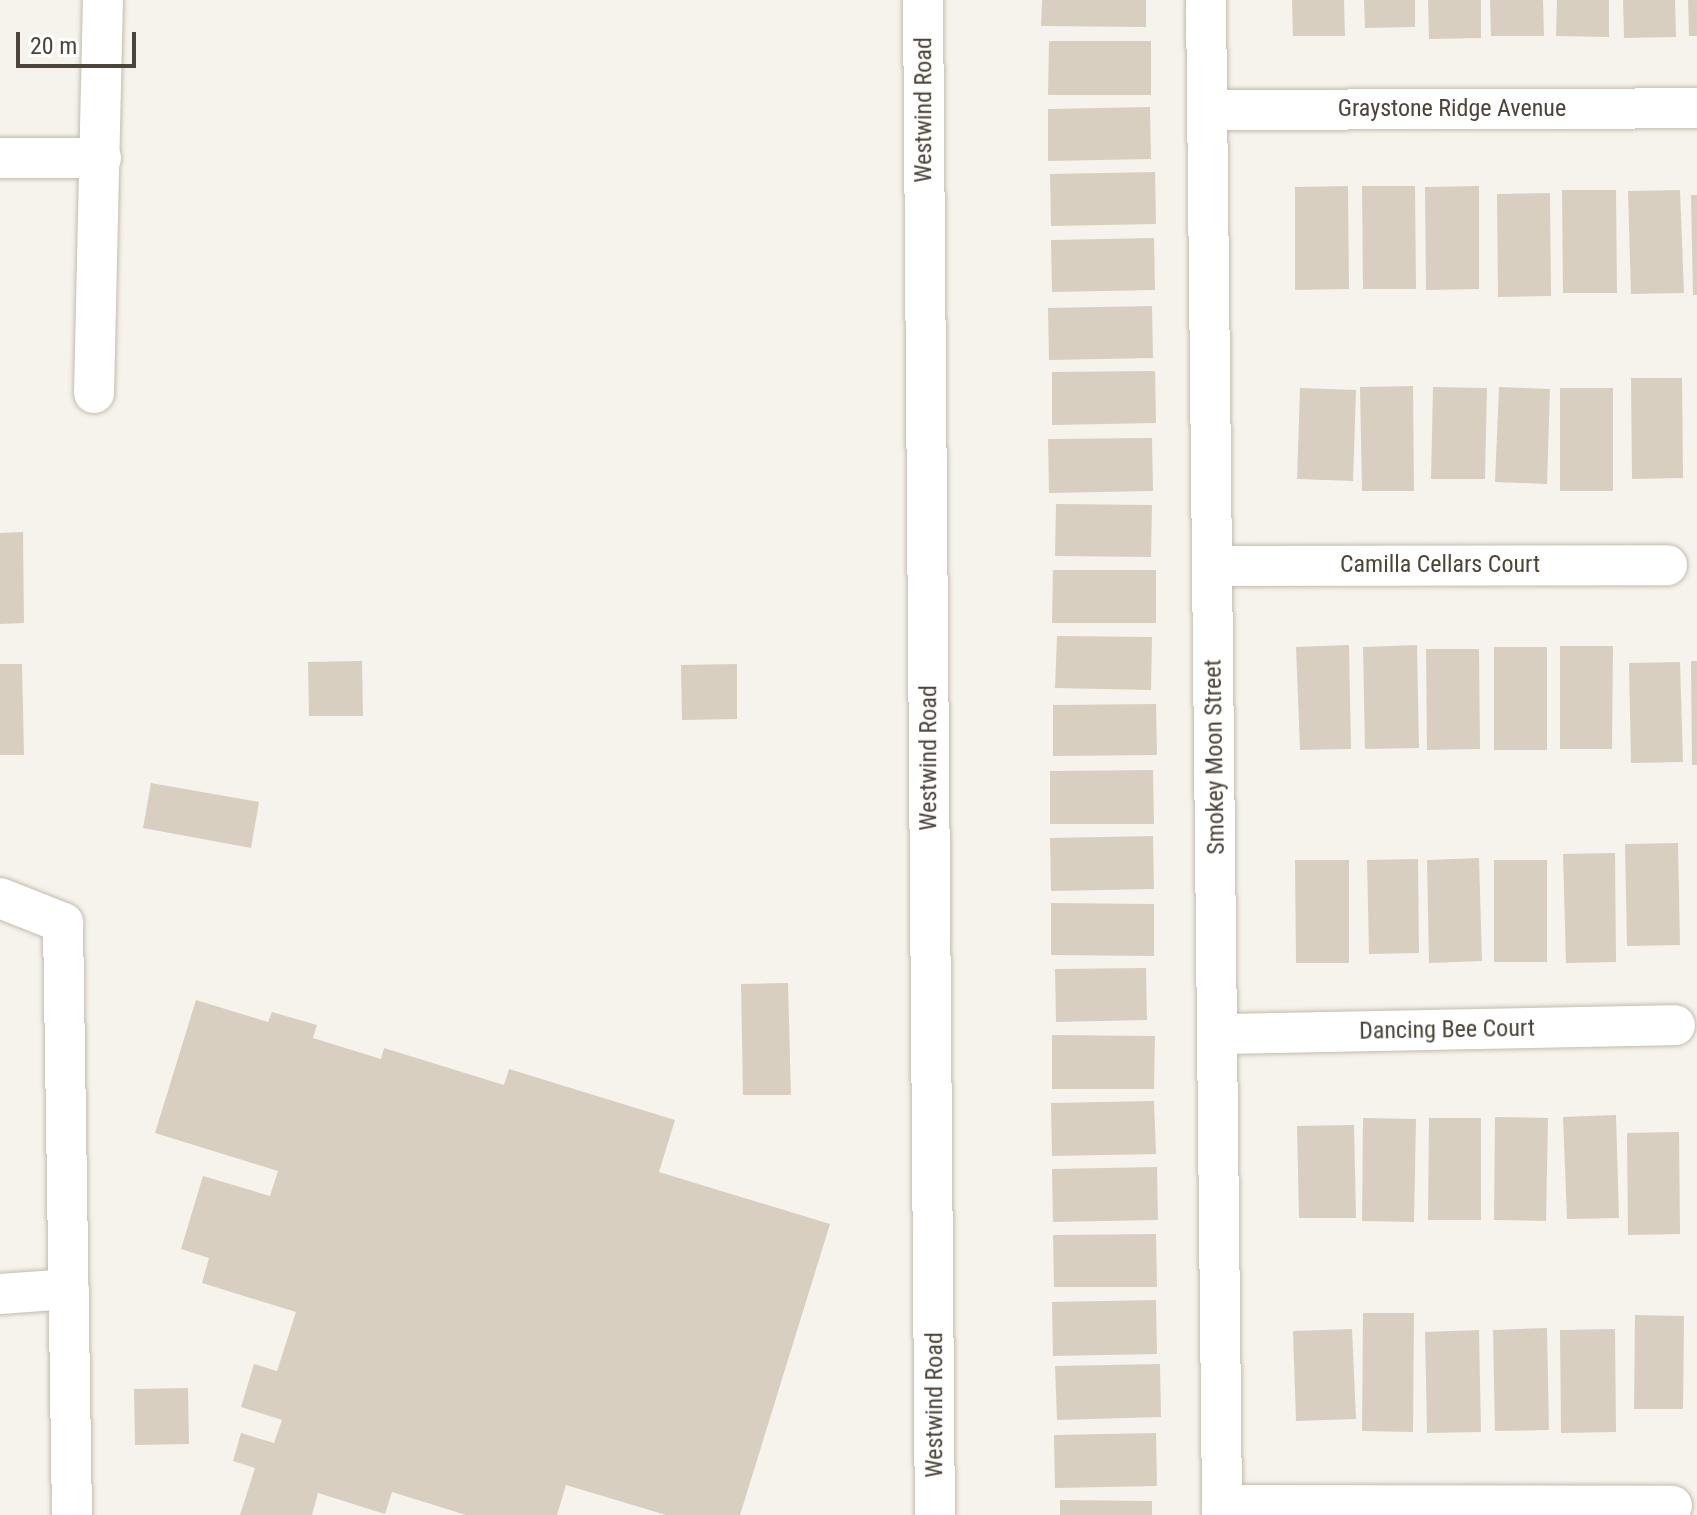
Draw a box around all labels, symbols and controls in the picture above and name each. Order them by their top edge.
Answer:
scale bar [20,16,140,66]
text: 20 m [30,32,77,60]
street label: Westwind Road [910,37,938,183]
street label: Graystone Ridge Avenue [1338,95,1566,123]
street label: Camilla Cellars Court [1340,551,1540,579]
street label: Smokey Moon Street [1199,659,1231,855]
street label: Westwind Road [915,685,943,831]
street label: Dancing Bee Court [1359,1014,1535,1046]
street label: Westwind Road [921,1332,949,1478]

